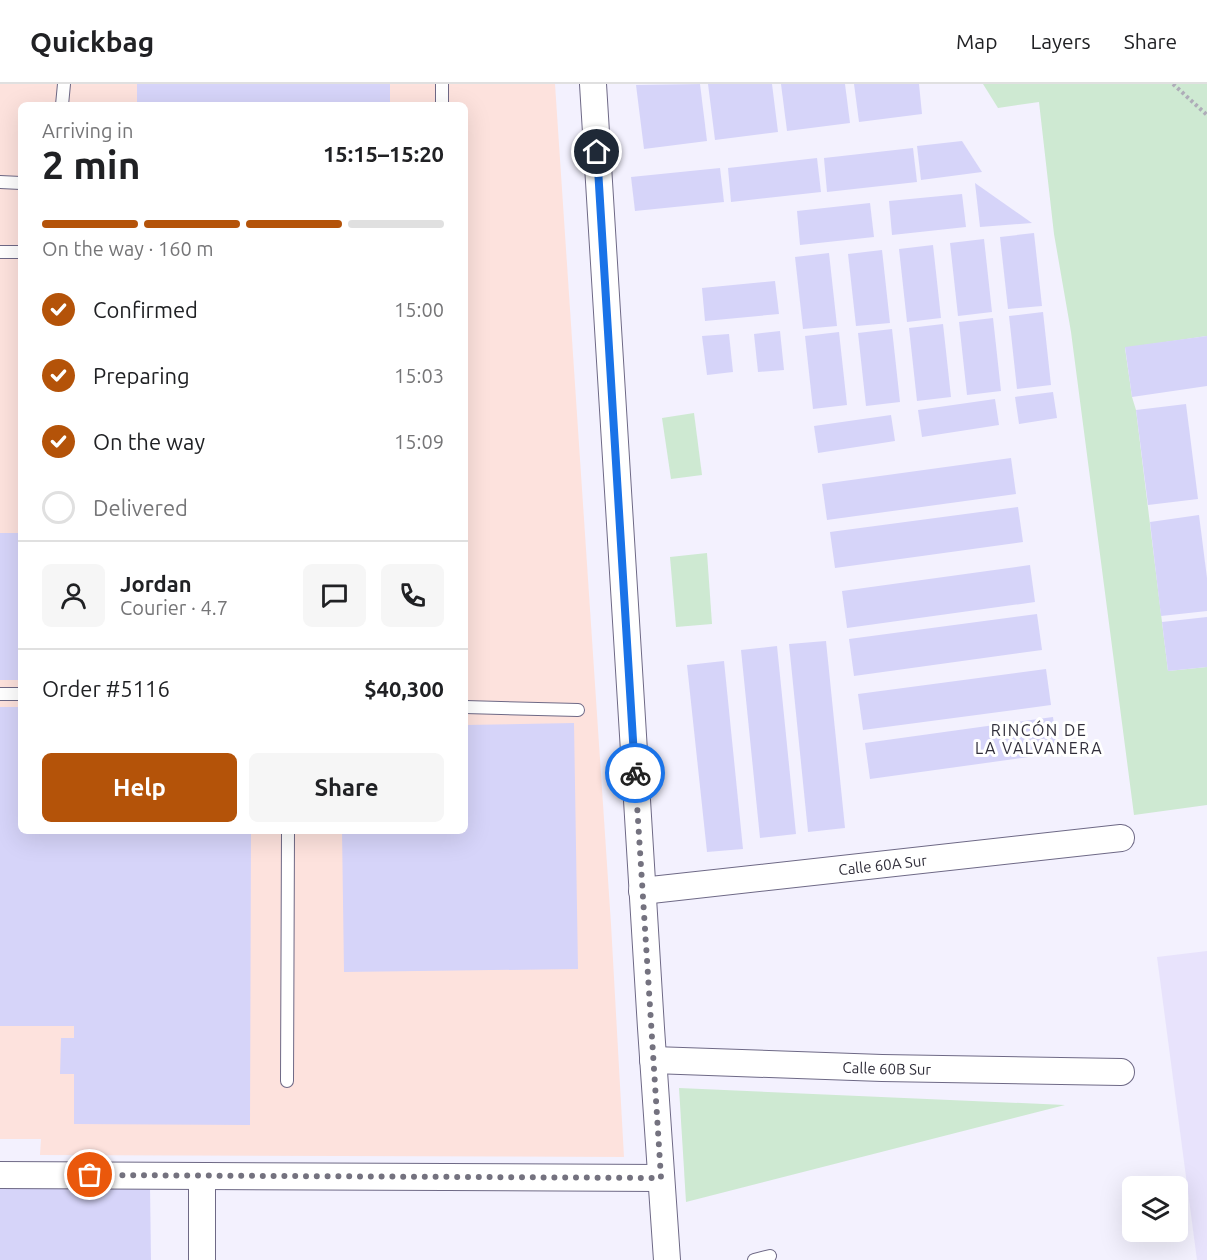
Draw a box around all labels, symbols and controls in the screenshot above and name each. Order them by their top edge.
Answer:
text: Quickbag [30,26,154,57]
text: Map [956,29,997,53]
text: Layers [1030,29,1091,53]
text: Share [1124,29,1177,53]
text: Arriving in [42,119,133,142]
pin [571,126,622,177]
icon: home [580,135,613,168]
text: 15:15–15:20 [323,141,444,166]
text: 2 min [42,143,141,186]
text: On the way · 160 m [42,237,214,260]
icon: check [42,293,75,326]
text: Confirmed [93,297,198,322]
text: 15:00 [394,298,444,321]
icon: check [42,359,75,392]
text: Preparing [93,363,190,388]
text: 15:03 [394,364,444,387]
icon: check [42,425,75,458]
text: On the way [93,429,205,454]
text: 15:09 [394,430,444,453]
text: Delivered [93,495,188,520]
button: person [42,564,105,627]
button: chat [303,564,366,627]
button: phone [381,564,444,627]
text: Jordan [120,571,192,596]
text: Courier · 4.7 [120,596,228,619]
text: Order #5116 [42,676,170,701]
text: $40,300 [364,676,444,701]
district label: RINCÓN DE LA VALVANERA [975,720,1103,757]
courier [605,743,665,803]
button: Help [42,753,237,822]
button: Share [249,753,444,822]
icon: bike [619,757,652,790]
street label: Calle 60A Sur [837,851,928,878]
street label: Calle 60B Sur [842,1058,932,1077]
pin [64,1149,115,1200]
icon: bag [73,1158,106,1191]
map controls [1122,1176,1188,1242]
button: layers [1122,1176,1188,1242]

